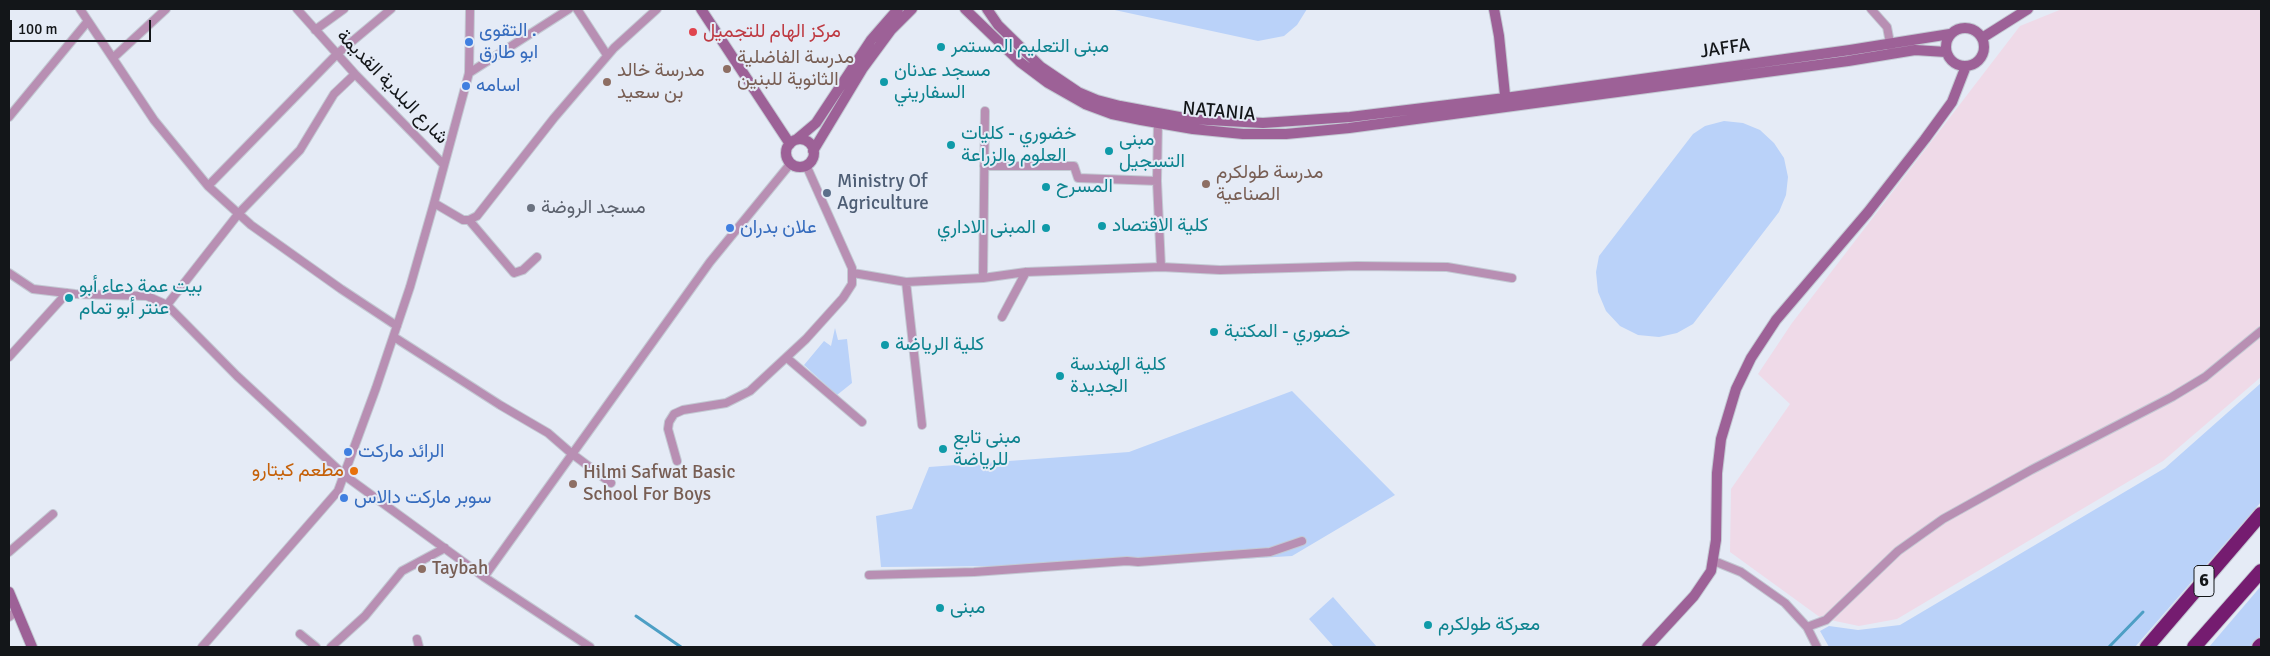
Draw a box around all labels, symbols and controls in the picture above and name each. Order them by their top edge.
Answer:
scale bar [12,10,154,42]
text: 100 m [18,20,58,38]
place label: التقوى . ابو طارق [479,20,538,64]
place label: مركز الهام للتجميل [703,21,841,43]
street label: شارع البلدية القديمة [331,25,453,149]
marker: مركز الهام للتجميل [687,26,699,38]
street label: JAFFA [1699,34,1751,64]
marker: التقوى . ابو طارق [463,36,475,48]
place label: مبنى التعليم المستمر [951,36,1109,58]
marker: مبنى التعليم المستمر [935,41,947,53]
place label: مدرسة الفاضلية الثانوية للبنين [737,47,854,91]
place label: مدرسة خالد بن سعيد [617,60,705,104]
place label: مسجد عدنان السفاريني [894,60,991,104]
marker: مدرسة الفاضلية الثانوية للبنين [721,63,733,75]
place label: اسامه [476,75,520,97]
marker: مدرسة خالد بن سعيد [601,76,613,88]
marker: مسجد عدنان السفاريني [878,76,890,88]
marker: اسامه [460,80,472,92]
street label: NATANIA [1182,97,1256,127]
place label: خضوري - كليات العلوم والزراعة [961,123,1076,167]
place label: مبنى التسجيل [1119,129,1185,173]
marker: خضوري - كليات العلوم والزراعة [945,139,957,151]
marker: مبنى التسجيل [1103,145,1115,157]
place label: مدرسة طولكرم الصناعية [1216,162,1323,206]
place label: Ministry Of Agriculture [837,171,929,215]
place label: المسرح [1056,176,1113,198]
marker: مدرسة طولكرم الصناعية [1200,178,1212,190]
marker: المسرح [1040,181,1052,193]
marker: Ministry Of Agriculture [821,187,833,199]
place label: مسجد الروضة [541,197,646,219]
marker: مسجد الروضة [525,202,537,214]
place label: كلية الاقتصاد [1112,215,1208,237]
place label: علان بدران [740,217,817,239]
place label: المبنى الاداري [937,217,1036,239]
marker: كلية الاقتصاد [1096,220,1108,232]
marker: علان بدران [724,222,736,234]
marker: المبنى الاداري [1040,222,1052,234]
place label: بيت عمة دعاء أبو عنتر أبو تمام [79,276,202,320]
marker: بيت عمة دعاء أبو عنتر أبو تمام [63,292,75,304]
place label: خصوري - المكتبة [1224,321,1350,343]
marker: خصوري - المكتبة [1208,326,1220,338]
place label: كلية الرياضة [895,334,984,356]
marker: كلية الرياضة [879,339,891,351]
place label: كلية الهندسة الجديدة [1070,354,1166,398]
marker: كلية الهندسة الجديدة [1054,370,1066,382]
place label: مبنى تابع للرياضة [953,427,1021,471]
place label: الرائد ماركت [358,441,444,463]
marker: مبنى تابع للرياضة [937,443,949,455]
marker: الرائد ماركت [342,446,354,458]
place label: مطعم كيتارو [252,460,344,482]
place label: Hilmi Safwat Basic School For Boys [583,462,736,506]
marker: مطعم كيتارو [348,465,360,477]
marker: Hilmi Safwat Basic School For Boys [567,478,579,490]
place label: سوبر ماركت دالاس [354,487,491,509]
marker: سوبر ماركت دالاس [338,492,350,504]
place label: Taybah [432,558,488,580]
marker: Taybah [416,563,428,575]
road number: 6 [2194,566,2214,596]
place label: مبنى [950,597,985,619]
marker: مبنى [934,602,946,614]
place label: معركة طولكرم [1438,614,1540,636]
marker: معركة طولكرم [1422,619,1434,631]

